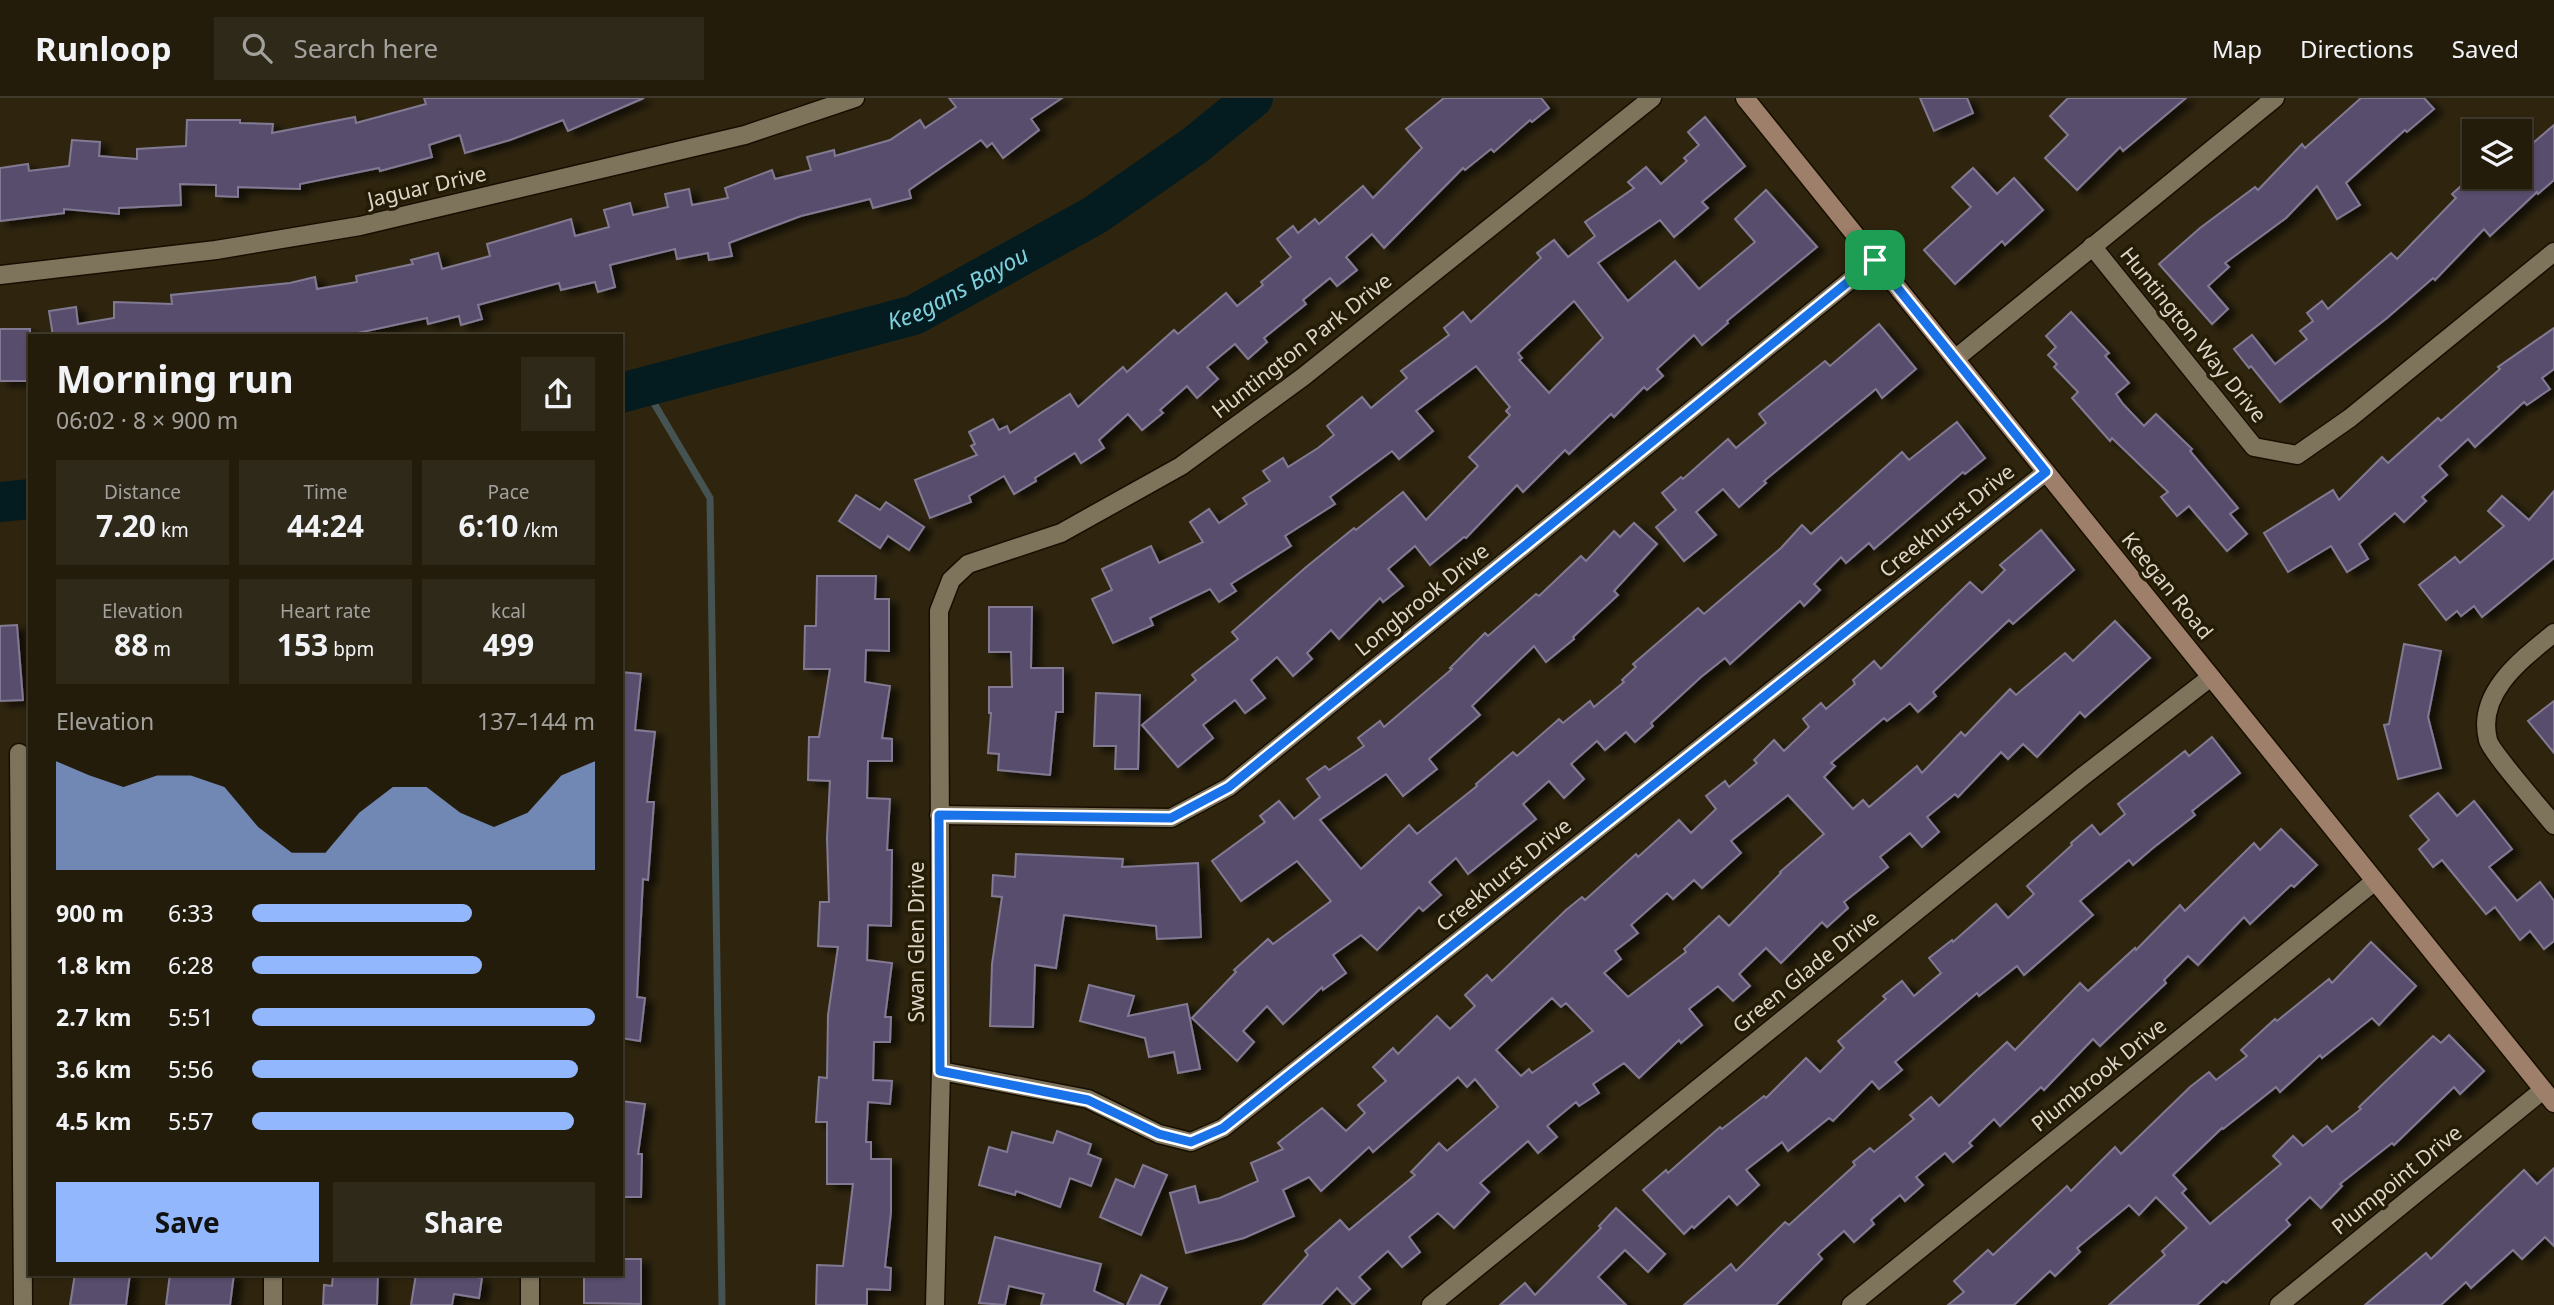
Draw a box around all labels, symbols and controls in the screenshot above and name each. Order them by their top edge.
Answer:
search box [214,17,704,80]
text: Runloop [35,26,172,71]
icon: search [238,29,276,67]
text: Search here [294,30,438,66]
text: Map [2212,32,2262,65]
text: Directions [2300,32,2414,65]
text: Saved [2452,32,2519,65]
map controls [2462,119,2532,189]
button: layers [2462,119,2532,189]
street label: Jaguar Drive [363,159,489,214]
pin [1845,230,1905,290]
water label: Keegans Bayou [884,238,1034,336]
icon: arrive [1856,241,1894,279]
street label: Huntington Way Drive [2114,241,2273,428]
street label: Huntington Park Drive [1206,266,1397,424]
text: Morning run [56,352,294,404]
button: share [521,357,595,431]
text: 06:02 · 8 × 900 m [56,404,238,436]
street label: Creekhurst Drive [1873,457,2020,583]
text: Distance [104,479,181,505]
text: Time [304,479,347,505]
text: Pace [488,479,530,505]
text: 7.20 [96,505,156,546]
text: 44:24 [287,505,364,546]
text: 6:10 [459,505,519,546]
text: km [156,517,189,543]
text: /km [519,517,558,543]
street label: Keegan Road [2116,526,2220,645]
street label: Longbrook Drive [1349,536,1494,662]
text: Elevation [102,598,183,624]
text: Heart rate [280,598,371,624]
text: kcal [491,598,526,624]
text: 88 [114,624,148,665]
text: 153 [277,624,328,665]
text: 499 [483,624,534,665]
text: m [148,636,171,662]
text: bpm [328,636,374,662]
text: Elevation [56,705,154,737]
text: 137–144 m [477,705,595,737]
street label: Creekhurst Drive [1430,811,1577,937]
street label: Swan Glen Drive [902,861,930,1023]
text: 900 m [56,897,124,929]
text: 6:33 [168,897,214,929]
street label: Green Glade Drive [1726,904,1884,1039]
text: 1.8 km [56,949,131,981]
text: 6:28 [168,949,214,981]
text: 2.7 km [56,1001,131,1033]
text: 5:51 [168,1001,214,1033]
street label: Plumbrook Drive [2025,1011,2172,1137]
text: 3.6 km [56,1053,131,1085]
text: 5:56 [168,1053,214,1085]
text: 4.5 km [56,1105,131,1137]
text: 5:57 [168,1105,214,1137]
street label: Plumpoint Drive [2325,1118,2467,1240]
button: Save [56,1182,319,1262]
button: Share [333,1182,595,1262]

